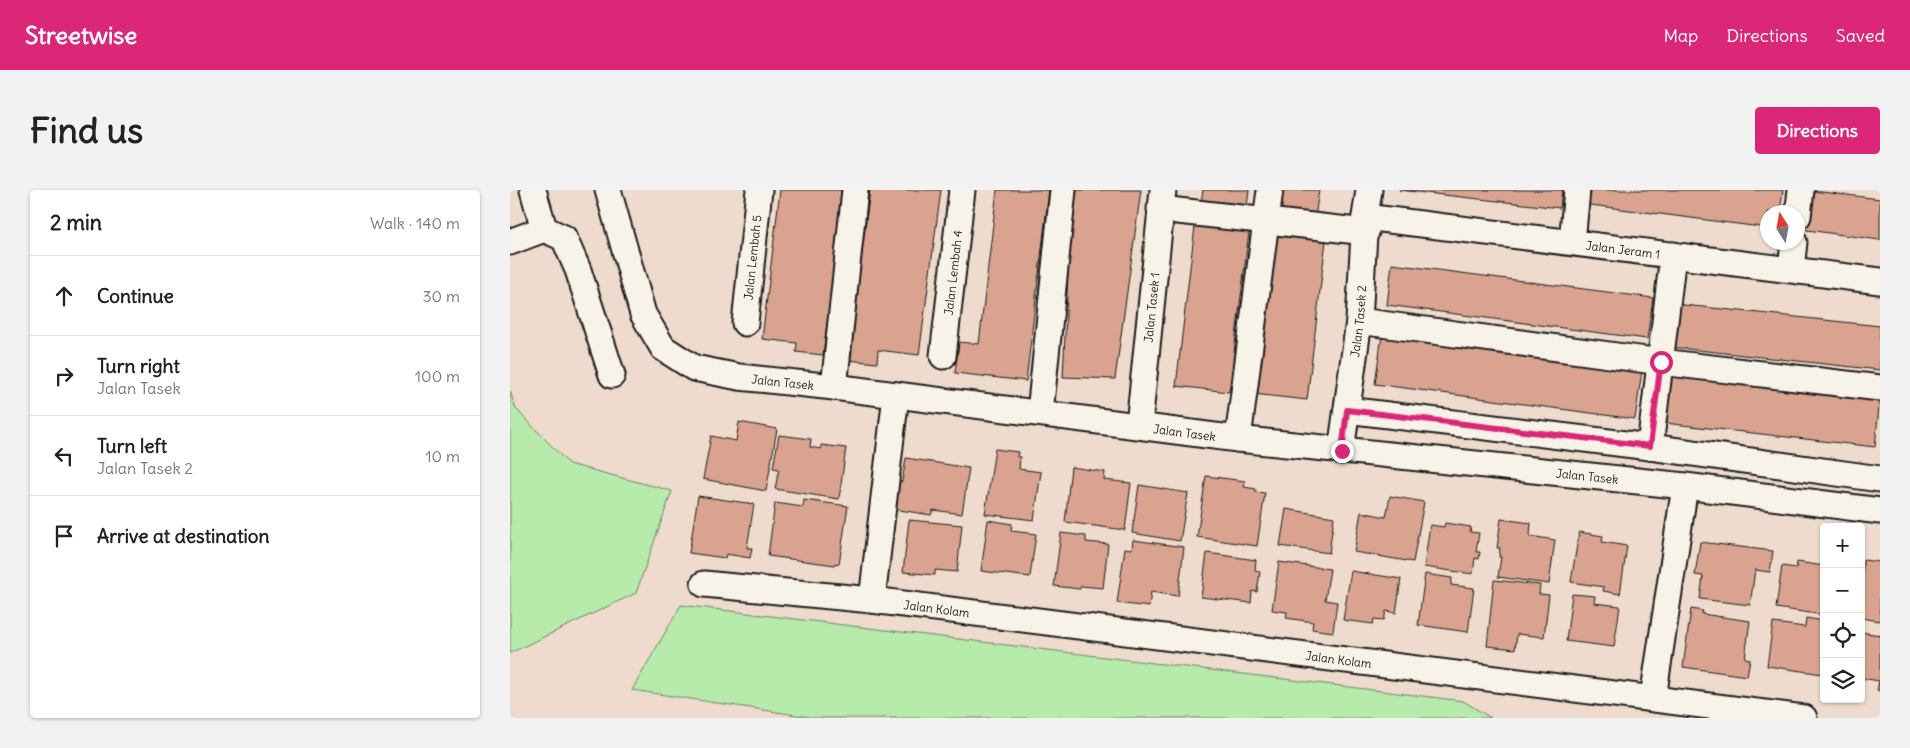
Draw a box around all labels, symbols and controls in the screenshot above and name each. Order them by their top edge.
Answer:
text: Streetwise [25,20,137,50]
text: Map [1663,24,1698,47]
text: Directions [1726,24,1808,47]
text: Saved [1836,24,1885,47]
button: Directions [1755,107,1880,154]
text: Find us [30,108,143,152]
north arrow [1760,205,1805,250]
text: 2 min [50,209,102,236]
text: Walk · 140 m [370,213,460,233]
street label: Jalan Lembah 5 [740,214,764,301]
street label: Jalan Lembah 4 [940,229,965,316]
street label: Jalan Jeram 1 [1585,237,1661,261]
street label: Jalan Tasek 1 [1140,272,1162,343]
icon: ahead [50,282,78,310]
text: Continue [97,284,174,308]
street label: Jalan Tasek 2 [1347,284,1369,358]
text: 30 m [423,286,460,306]
route start [1650,351,1673,374]
text: Turn right [97,354,180,378]
icon: right [50,362,78,390]
text: 100 m [415,366,460,386]
street label: Jalan Tasek [751,371,815,392]
text: Jalan Tasek [97,378,181,398]
street label: Jalan Tasek [1152,421,1217,444]
text: Turn left [97,434,167,458]
route end [1331,440,1354,463]
icon: left [50,442,78,470]
text: 10 m [425,446,460,466]
text: Jalan Tasek 2 [97,458,193,478]
street label: Jalan Tasek [1555,465,1619,486]
icon: arrive [50,522,78,550]
map controls [1820,523,1865,703]
button: + [1820,523,1865,568]
text: Arrive at destination [97,524,270,548]
button: − [1820,568,1865,613]
street label: Jalan Kolam [903,597,971,620]
button: locate [1820,613,1865,658]
street label: Jalan Kolam [1305,647,1373,671]
button: layers [1820,658,1865,703]

